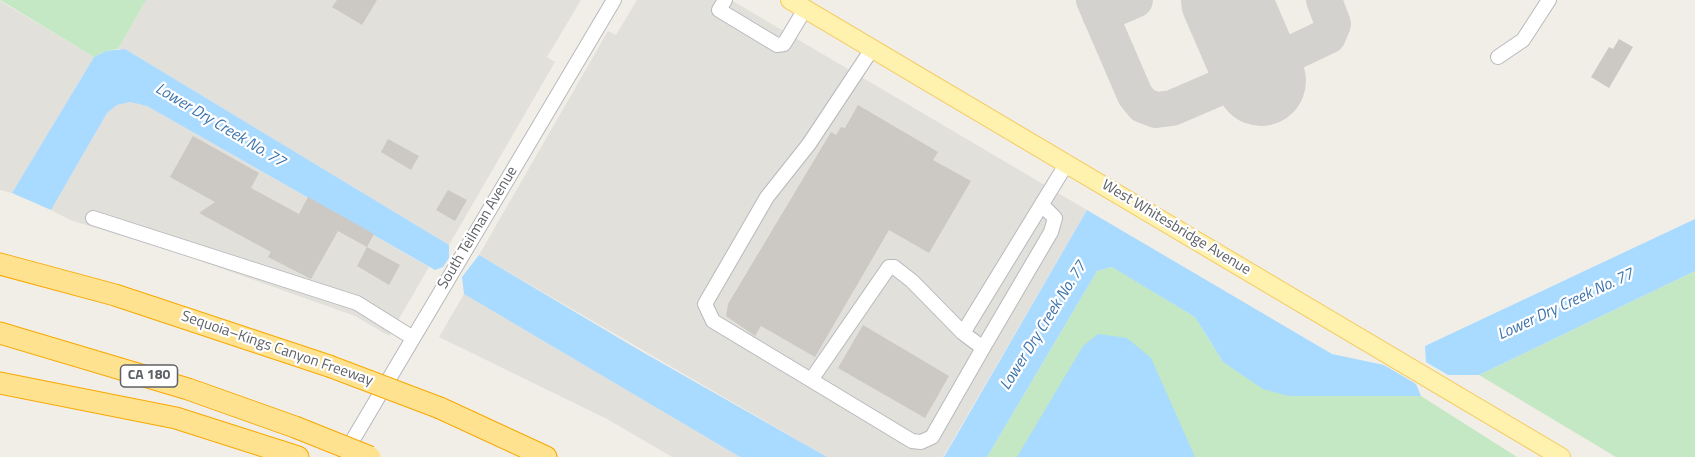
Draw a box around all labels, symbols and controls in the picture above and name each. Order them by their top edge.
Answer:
water label: Lower Dry Creek No. 77 [152,80,288,172]
street label: South Teilman Avenue [434,163,522,293]
street label: West Whitesbridge Avenue [1098,176,1254,280]
water label: Lower Dry Creek No. 77 [997,258,1091,394]
water label: Lower Dry Creek No. 77 [1495,265,1637,345]
street label: Sequoia–Kings Canyon Freeway [179,308,375,390]
road number: CA 180 [120,365,178,387]

